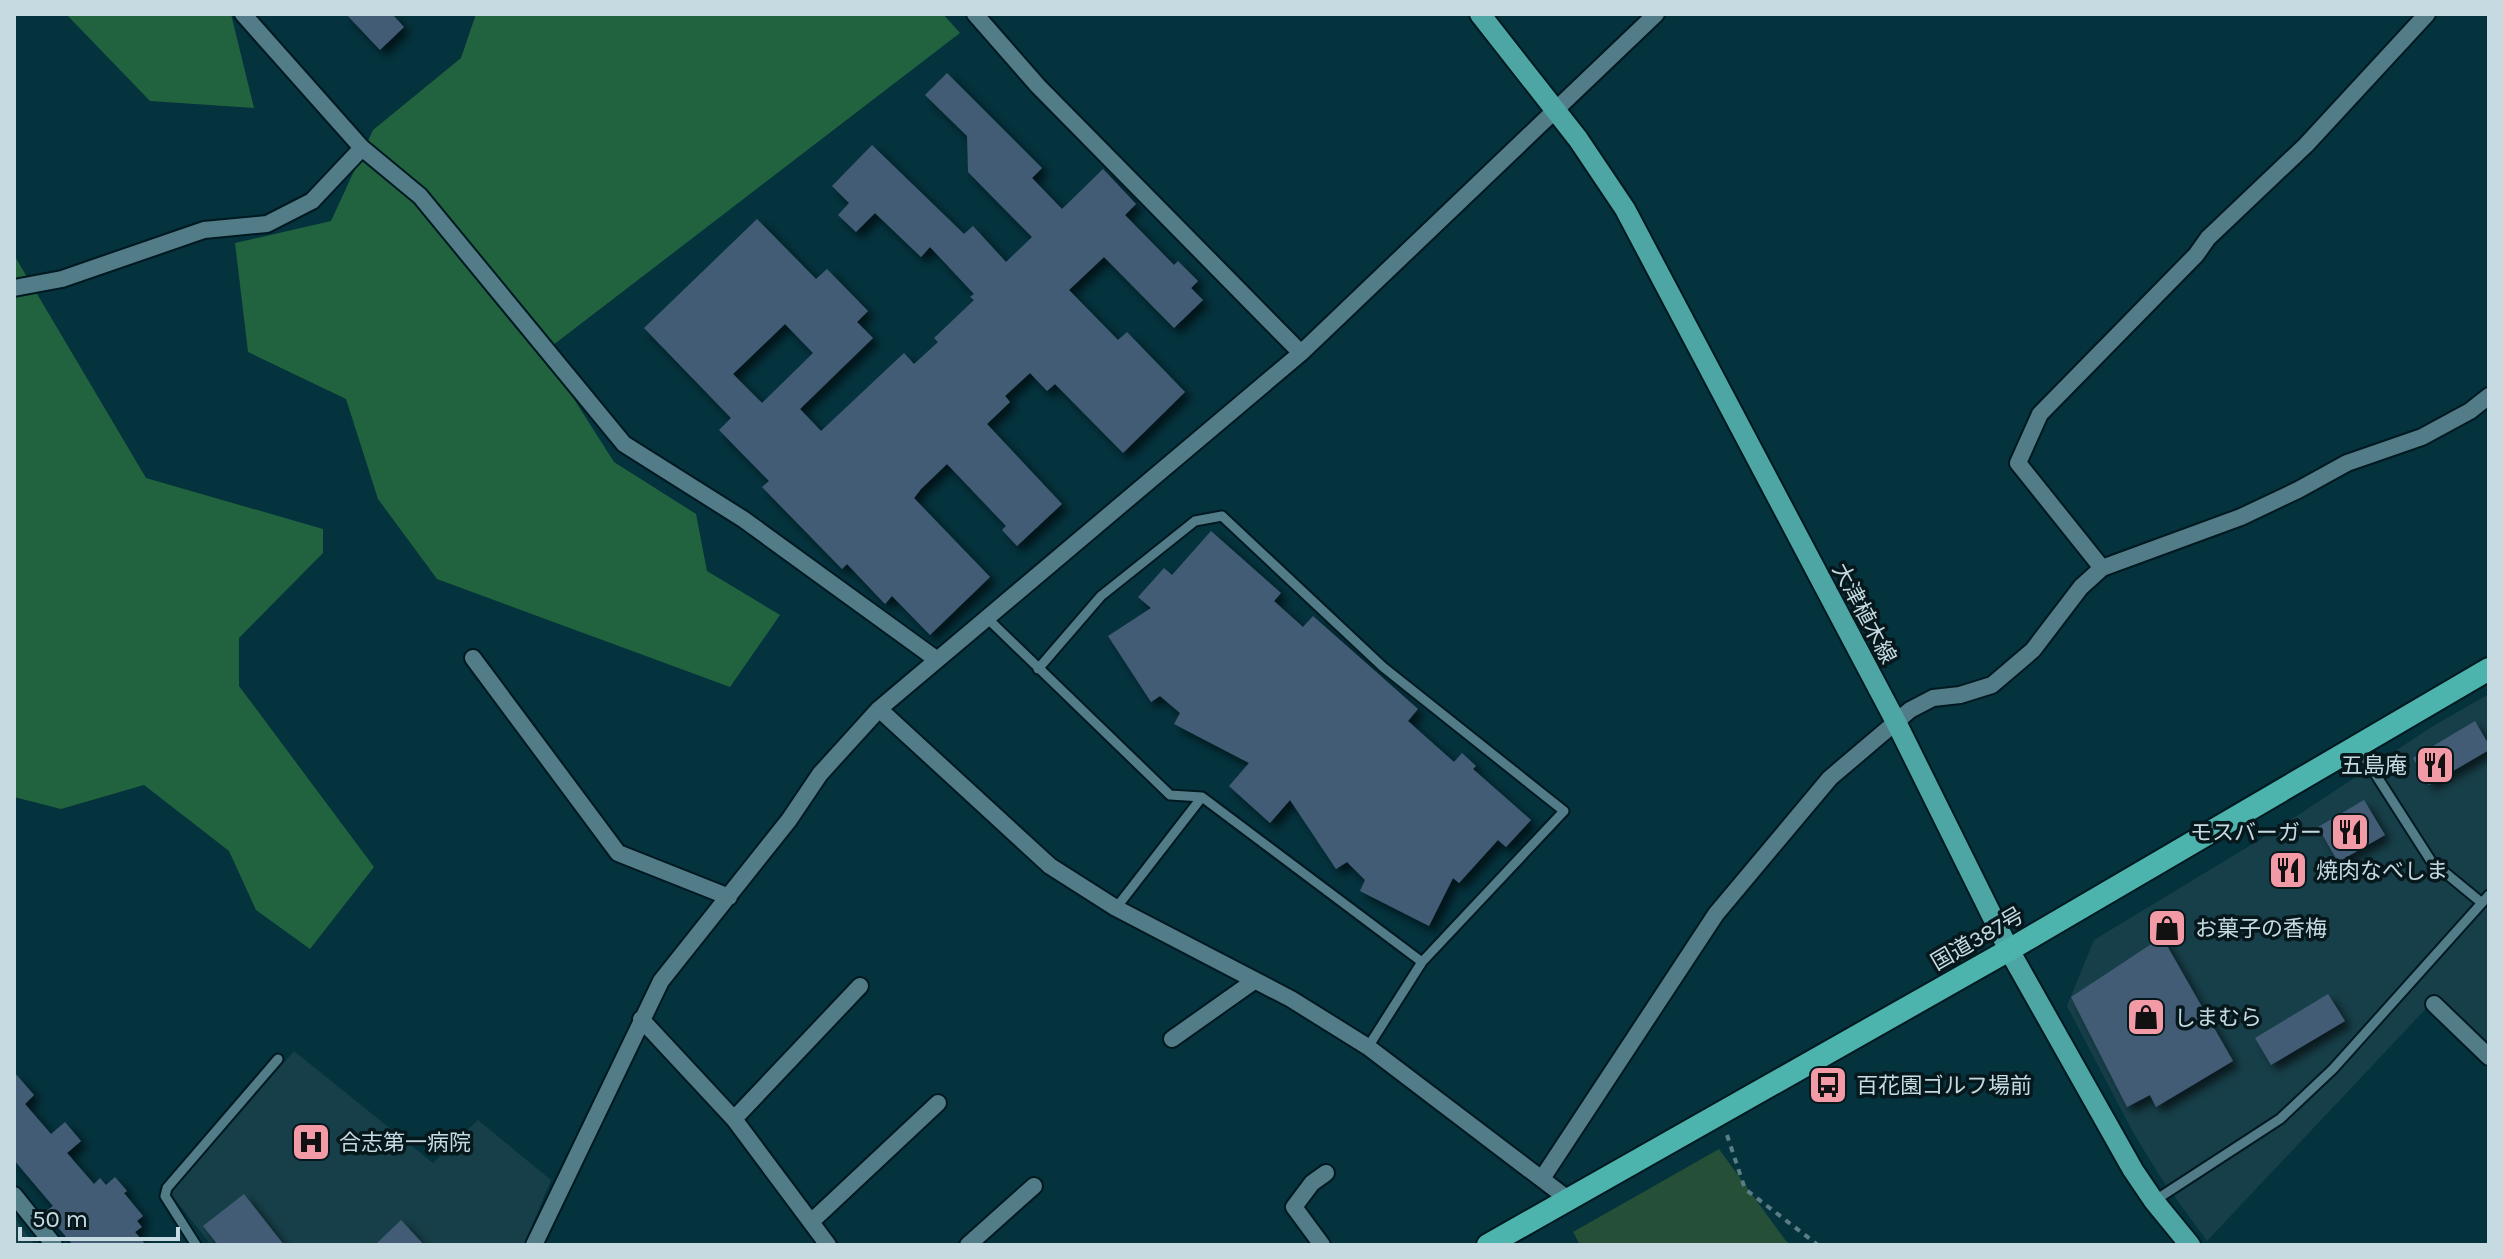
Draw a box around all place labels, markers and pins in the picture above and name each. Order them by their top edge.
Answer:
restaurant icon: 五島庵 [2414,744,2456,786]
place label: 五島庵 [2341,753,2407,779]
restaurant icon: モスバーガー [2329,811,2371,853]
place label: モスバーガー [2190,820,2322,846]
restaurant icon: 焼肉なべしま [2267,849,2309,891]
place label: 焼肉なべしま [2316,858,2448,884]
shop icon: お菓子の香梅 [2146,907,2188,949]
place label: お菓子の香梅 [2195,916,2327,942]
shop icon: しまむら [2125,996,2167,1038]
place label: しまむら [2174,1005,2262,1031]
bus stop icon: 百花園ゴルフ場前 [1807,1064,1849,1106]
place label: 百花園ゴルフ場前 [1856,1073,2032,1099]
hospital icon: 合志第一病院 [290,1121,332,1163]
place label: 合志第一病院 [339,1130,471,1156]

